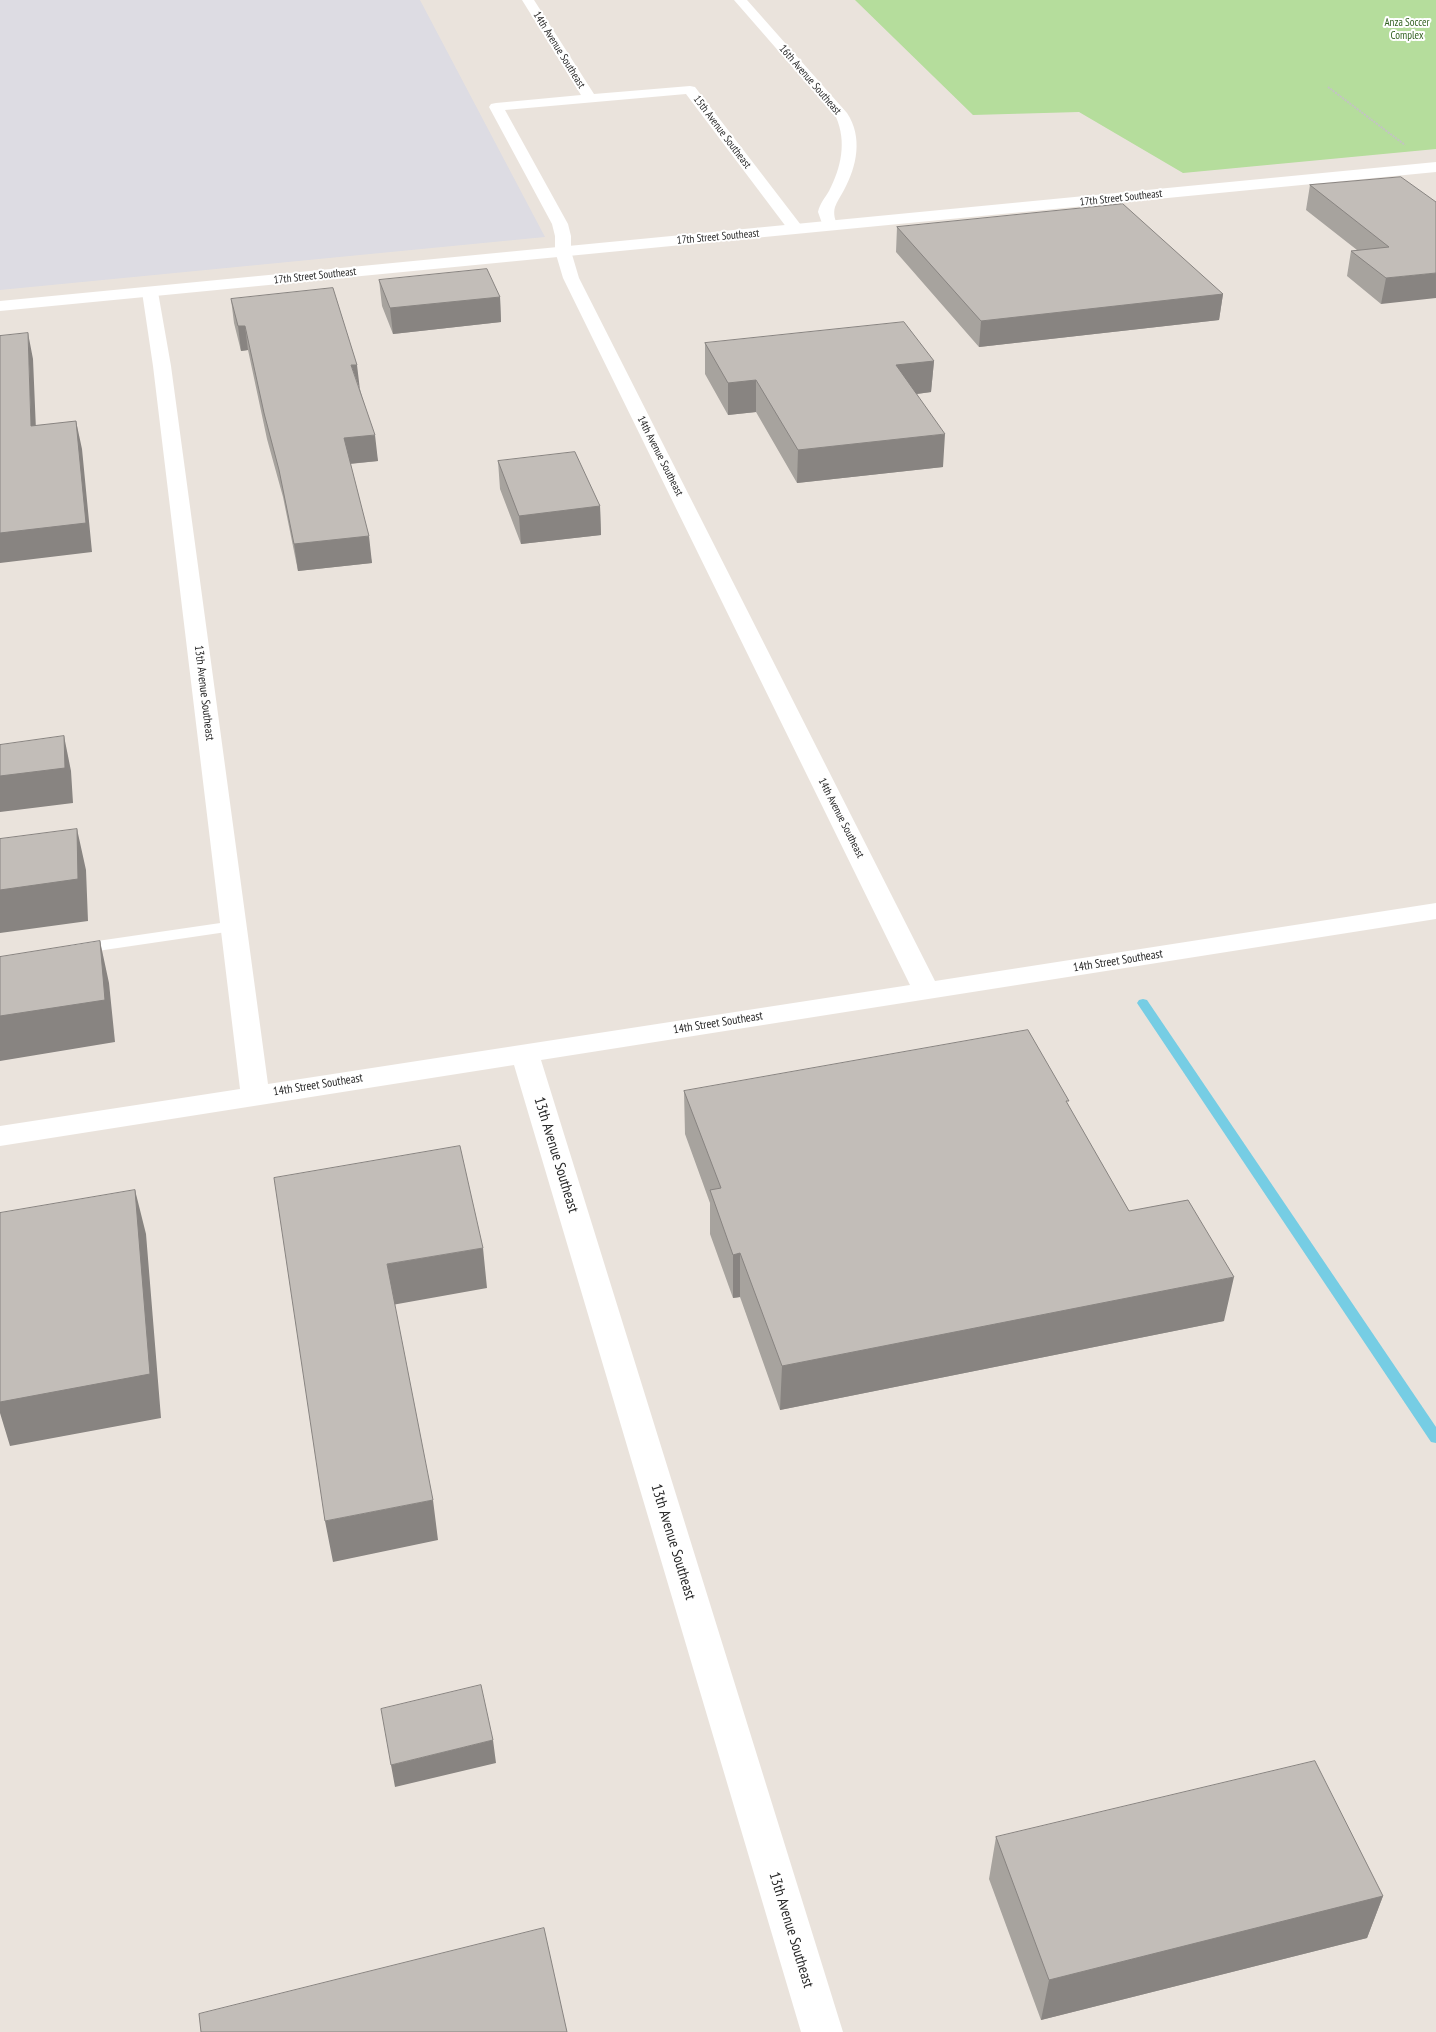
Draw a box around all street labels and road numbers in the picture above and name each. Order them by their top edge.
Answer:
street label: 14th Avenue Southeast [530,9,588,91]
street label: 16th Avenue Southeast [776,42,844,118]
street label: 15th Avenue Southeast [690,93,754,171]
street label: 17th Street Southeast [1079,187,1163,209]
street label: 17th Street Southeast [676,227,760,247]
street label: 17th Street Southeast [273,265,357,287]
street label: 14th Avenue Southeast [634,414,686,498]
street label: 13th Avenue Southeast [191,644,217,742]
street label: 14th Avenue Southeast [815,776,867,860]
street label: 14th Street Southeast [1072,947,1164,975]
street label: 14th Street Southeast [672,1009,764,1037]
street label: 14th Street Southeast [272,1071,364,1099]
street label: 13th Avenue Southeast [530,1095,582,1215]
street label: 13th Avenue Southeast [647,1482,699,1602]
street label: 13th Avenue Southeast [765,1870,817,1990]

